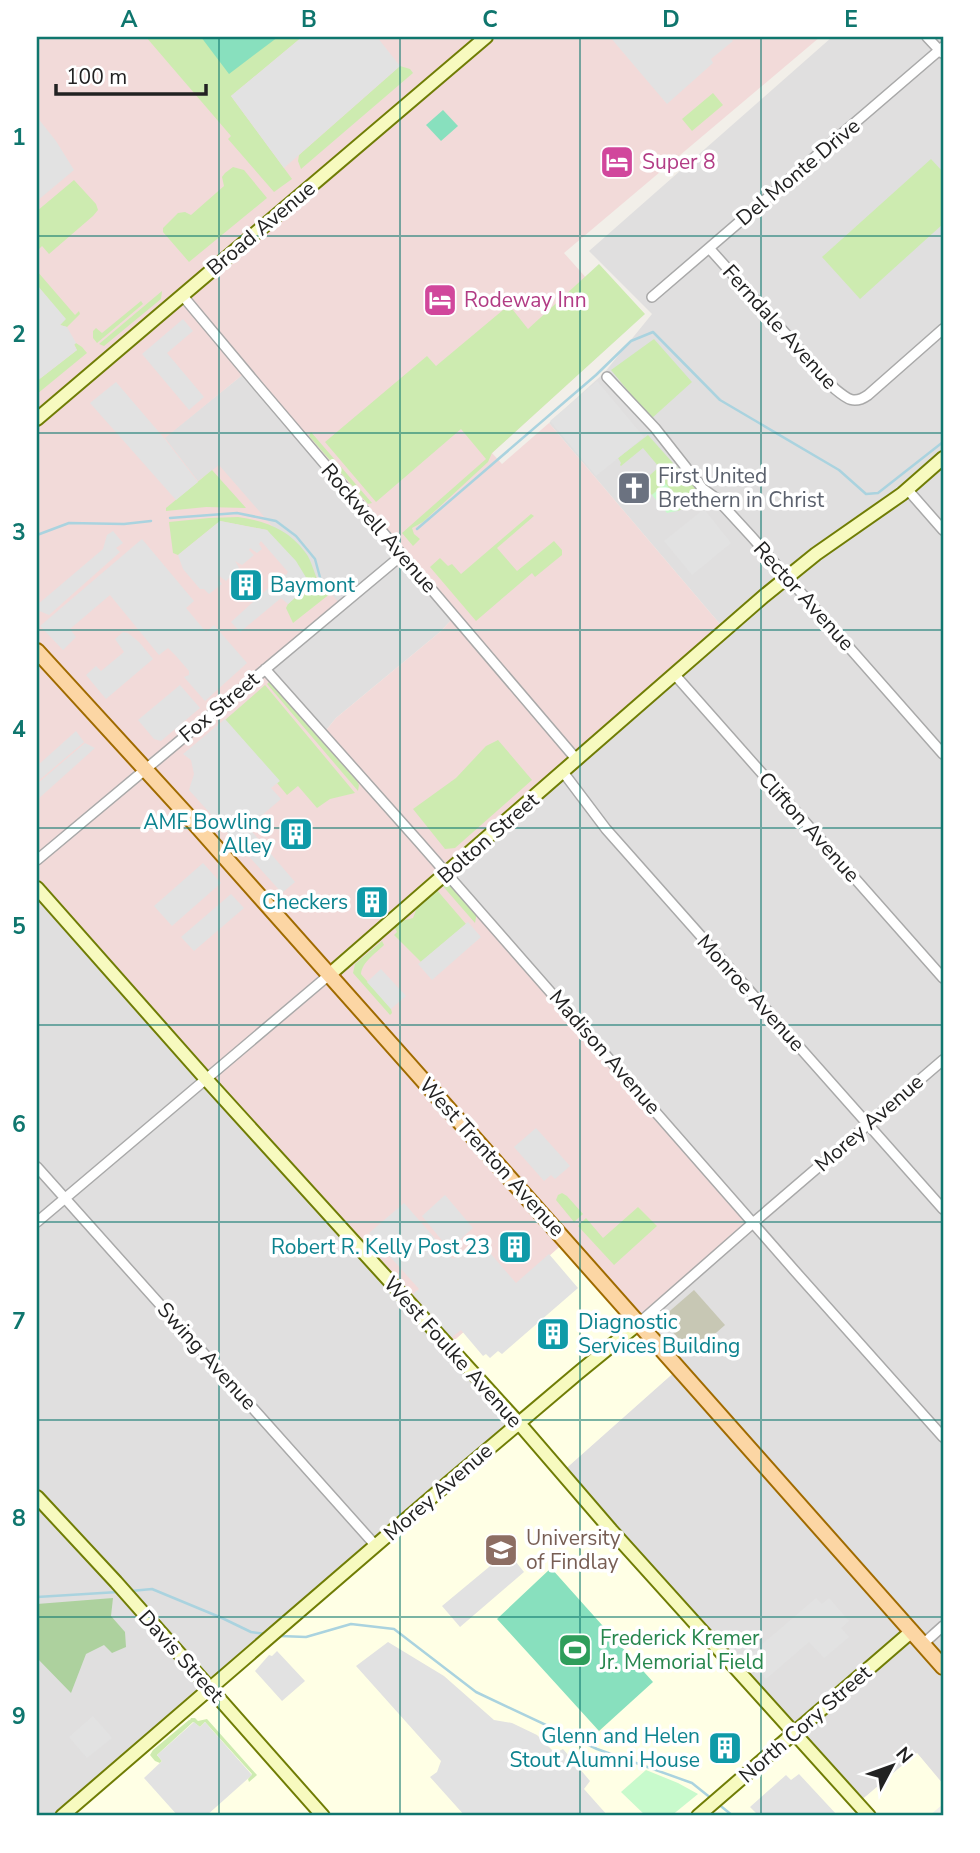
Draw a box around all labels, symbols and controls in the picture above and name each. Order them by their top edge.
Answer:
text: A [120,4,138,35]
text: B [301,4,317,35]
text: C [482,4,498,35]
text: D [662,4,680,35]
text: E [844,4,858,35]
scale bar [56,52,206,96]
text: 100 m [66,63,127,91]
street label: Del Monte Drive [730,112,866,232]
text: 1 [12,122,26,153]
hotel icon: Super 8 [598,143,636,181]
place label: Super 8 [642,148,716,176]
street label: Broad Avenue [201,174,321,282]
street label: Ferndale Avenue [716,258,844,396]
hotel icon: Rodeway Inn [421,281,459,319]
place label: Rodeway Inn [464,286,587,314]
text: 2 [12,319,26,350]
street label: Rockwell Avenue [315,457,443,599]
place label: First United Brethern in Christ [658,462,825,514]
church icon: First United Brethern in Christ [615,469,653,507]
text: 3 [12,517,26,548]
street label: Rector Avenue [747,535,861,657]
building icon: Baymont [227,566,265,604]
place label: Baymont [270,571,356,599]
street label: Fox Street [173,665,265,749]
text: 4 [12,714,26,745]
street label: Clifton Avenue [752,766,866,888]
street label: Bolton Street [431,786,545,890]
place label: AMF Bowling Alley [143,808,272,860]
building icon: AMF Bowling Alley [277,815,315,853]
building icon: Checkers [353,883,391,921]
place label: Checkers [262,888,348,916]
text: 5 [12,911,26,942]
street label: Monroe Avenue [691,928,811,1058]
street label: Madison Avenue [543,984,667,1120]
street label: Morey Avenue [809,1068,929,1178]
street label: West Trenton Avenue [413,1071,571,1243]
text: 6 [12,1109,26,1140]
building icon: Robert R. Kelly Post 23 [496,1228,534,1266]
place label: Robert R. Kelly Post 23 [271,1233,490,1261]
street label: West Foulke Avenue [377,1270,529,1434]
street label: Swing Avenue [151,1296,263,1416]
text: 7 [12,1306,26,1337]
place label: Diagnostic Services Building [578,1308,740,1360]
building icon: Diagnostic Services Building [534,1315,572,1353]
street label: Morey Avenue [378,1437,498,1547]
text: 8 [12,1503,26,1534]
place label: University of Findlay [526,1524,621,1576]
school or university icon: University of Findlay [482,1531,520,1569]
street label: Davis Street [132,1604,230,1709]
place label: Frederick Kremer Jr. Memorial Field [599,1624,764,1676]
sports icon: Frederick Kremer Jr. Memorial Field [556,1631,594,1669]
street label: North Cory Street [733,1658,878,1789]
text: 9 [12,1701,26,1732]
place label: Glenn and Helen Stout Alumni House [509,1722,700,1774]
building icon: Glenn and Helen Stout Alumni House [706,1729,744,1767]
north arrow [858,1730,928,1800]
text: N [890,1742,919,1769]

